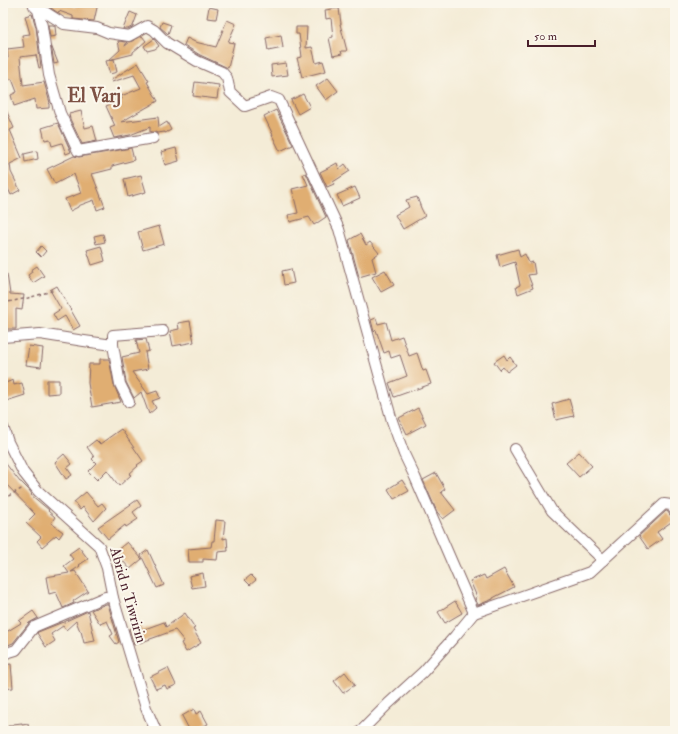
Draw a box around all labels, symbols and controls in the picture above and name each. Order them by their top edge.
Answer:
scale bar [528,22,595,48]
text: 50 m [534,29,558,44]
district label: El Varj [67,84,121,108]
street label: Abrid n Tiwririn [105,544,151,645]

